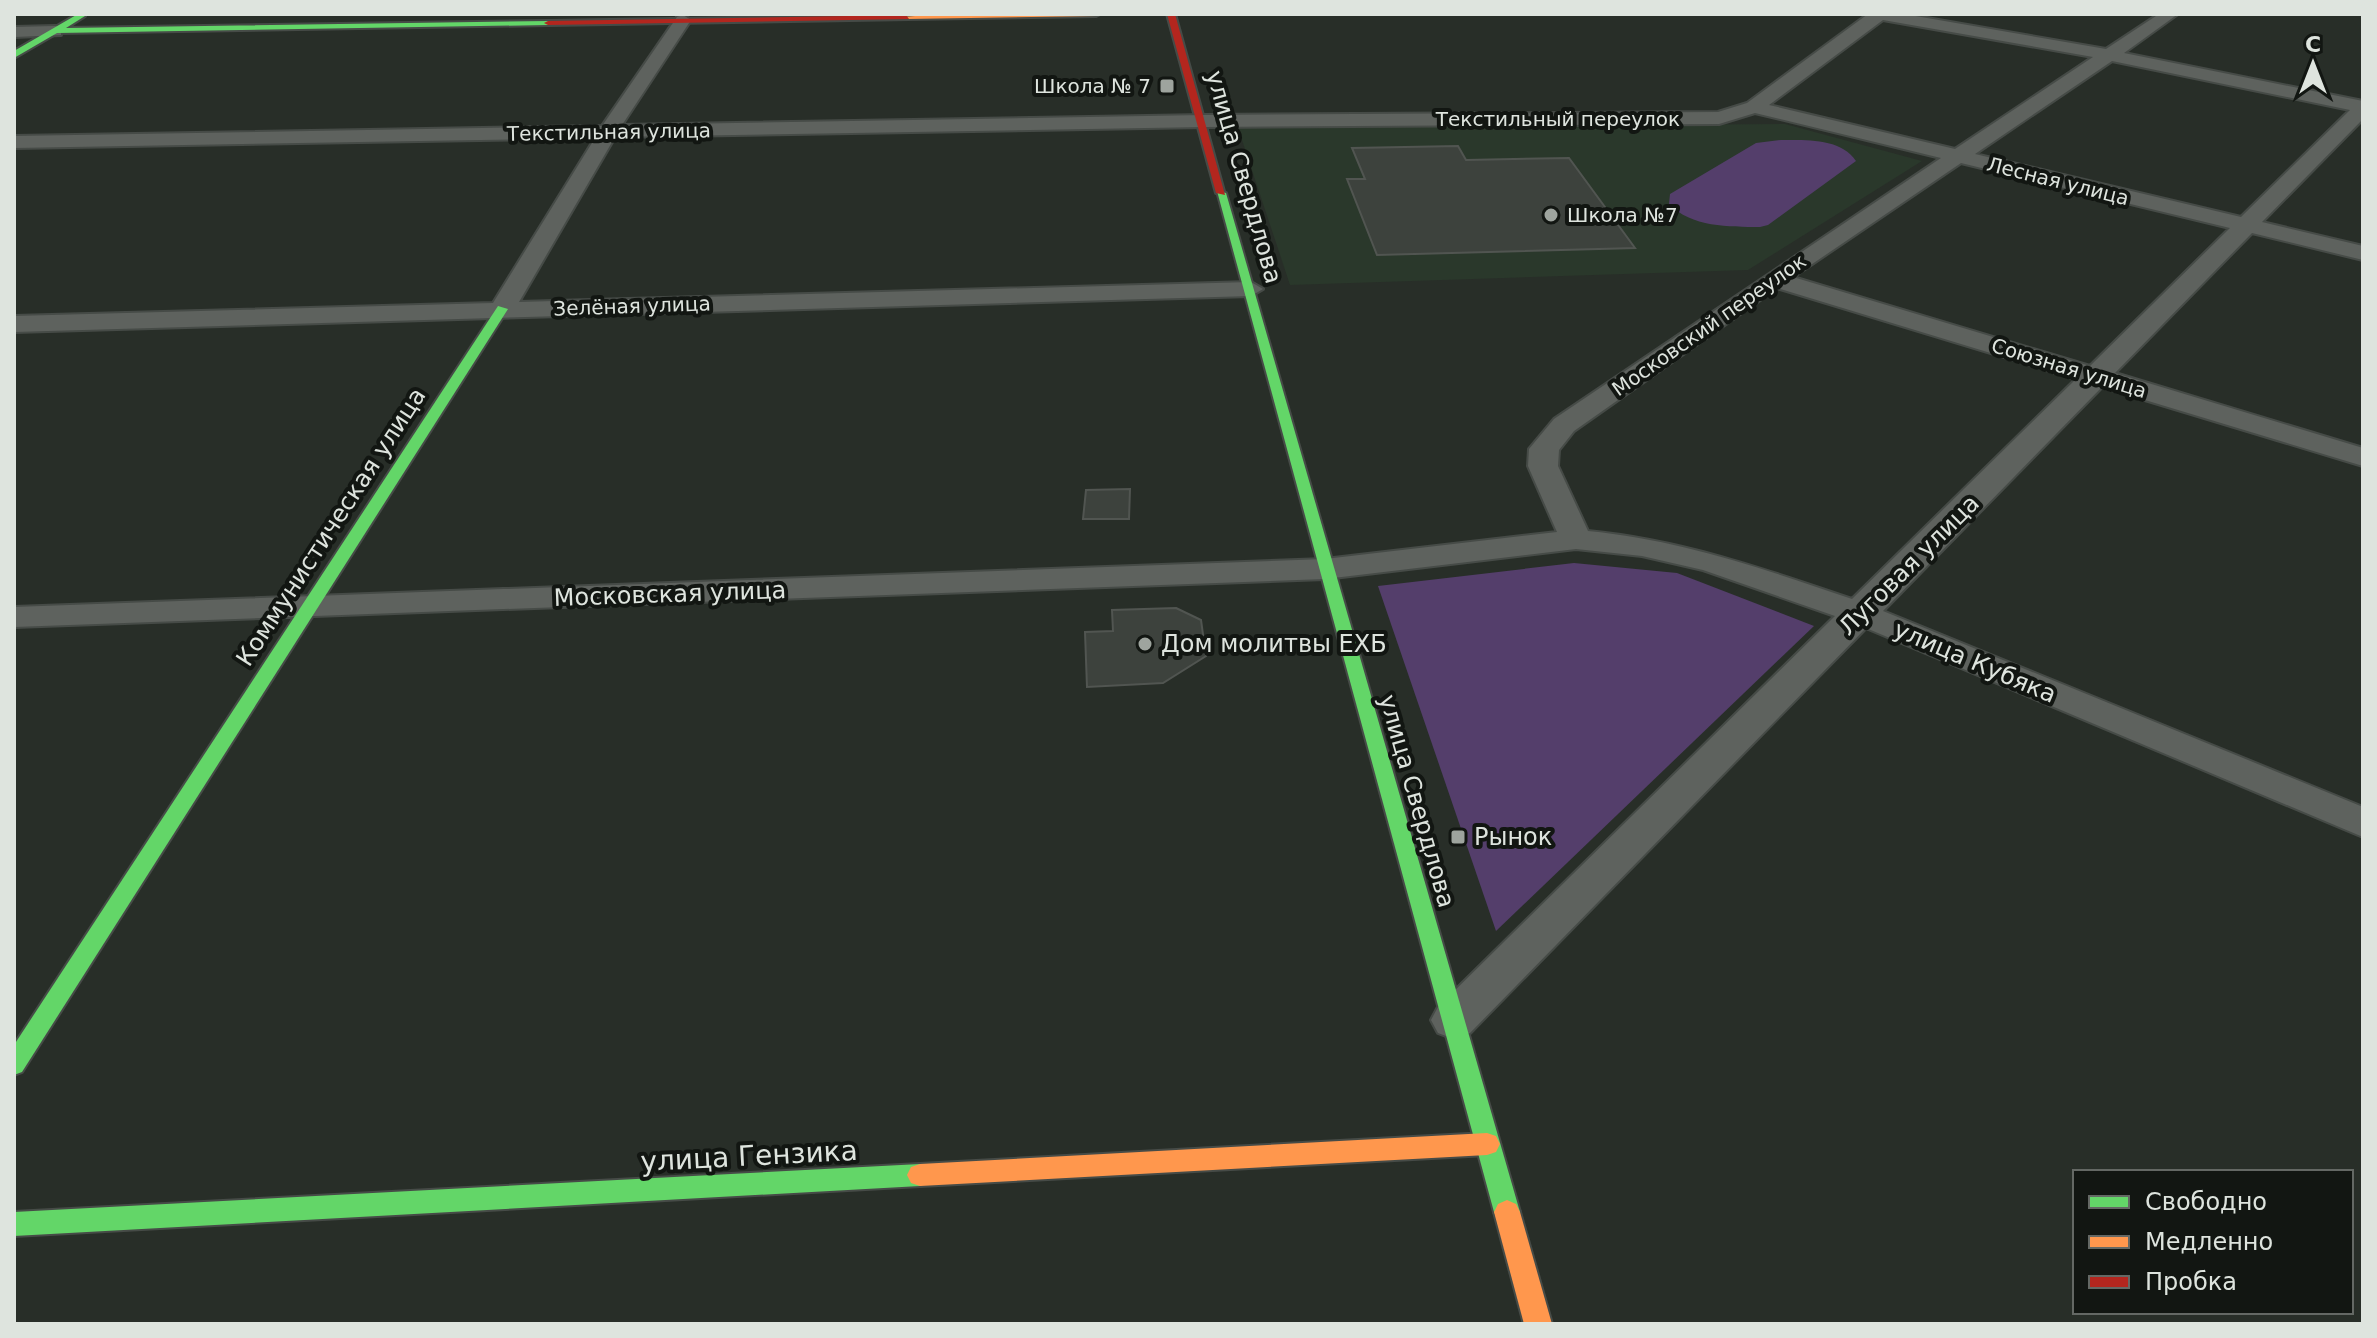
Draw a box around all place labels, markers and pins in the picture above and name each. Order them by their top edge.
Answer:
place label: Школа № 7 [1034,74,1151,98]
marker: Школа № 7 [1158,77,1176,95]
place label: Школа №7 [1567,203,1678,227]
marker: Школа №7 [1542,206,1560,224]
place label: Дом молитвы ЕХБ [1161,630,1387,658]
marker: Дом молитвы ЕХБ [1136,635,1154,653]
place label: Рынок [1474,823,1552,851]
marker: Рынок [1449,828,1467,846]

